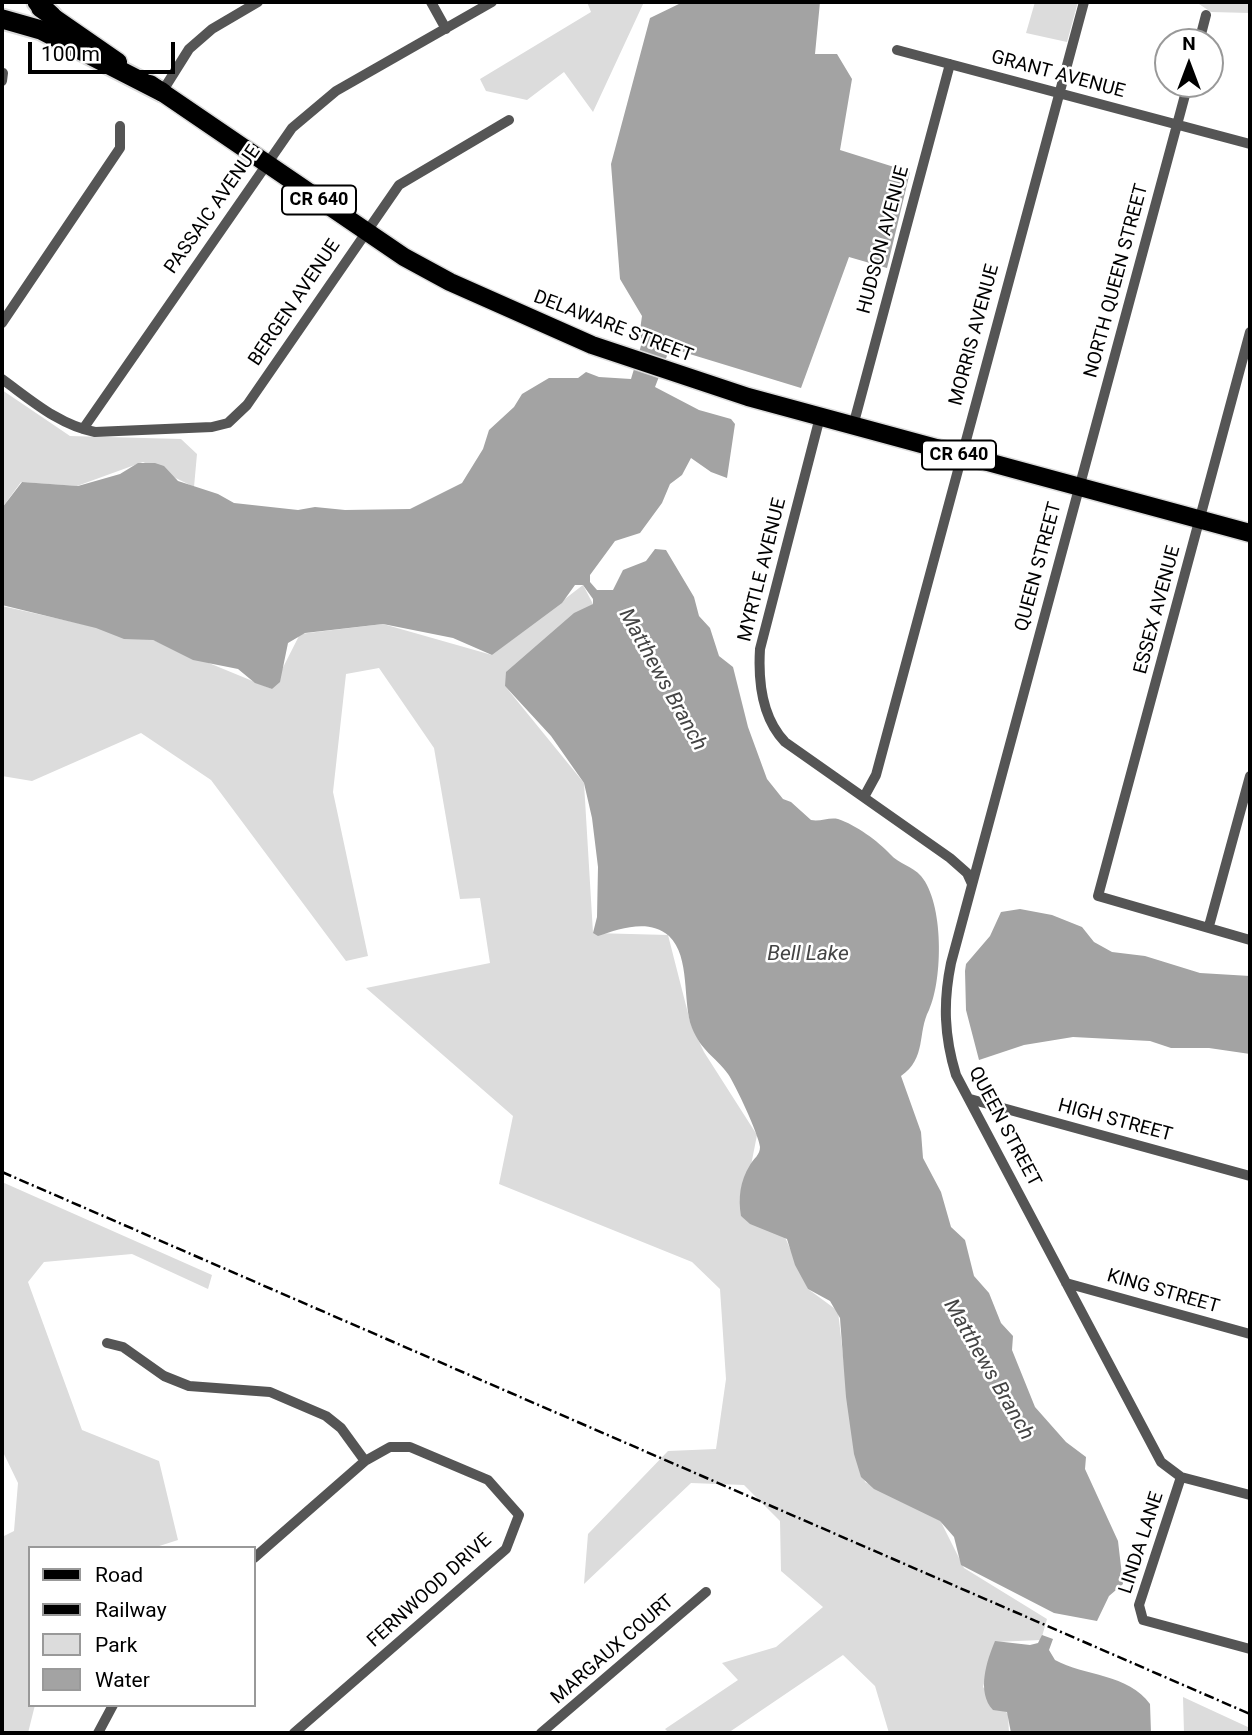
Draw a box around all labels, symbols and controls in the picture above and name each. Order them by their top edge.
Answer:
scale bar [32,28,178,72]
north arrow [1154,28,1224,98]
text: N [1182,32,1196,55]
text: 100 m [41,42,100,66]
street label: GRANT AVENUE [989,46,1127,104]
street label: PASSAIC AVENUE [160,141,266,279]
street label: HUDSON AVENUE [853,164,915,316]
street label: NORTH QUEEN STREET [1080,182,1154,380]
road number: CR 640 [282,186,356,215]
street label: BERGEN AVENUE [244,235,346,371]
street label: MORRIS AVENUE [945,262,1005,408]
street label: DELAWARE STREET [530,286,696,368]
road number: CR 640 [922,440,996,470]
street label: MYRTLE AVENUE [734,496,792,644]
street label: QUEEN STREET [1011,500,1067,634]
street label: ESSEX AVENUE [1130,543,1186,677]
water label: Matthews Branch [613,605,711,755]
water label: Bell Lake [767,942,849,968]
street label: QUEEN STREET [963,1063,1045,1191]
street label: HIGH STREET [1055,1095,1175,1147]
street label: KING STREET [1104,1265,1222,1319]
water label: Matthews Branch [937,1295,1039,1445]
street label: LINDA LANE [1115,1489,1169,1597]
street label: FERNWOOD DRIVE [363,1529,497,1653]
legend [28,1546,256,1707]
text: Road [95,1563,143,1587]
street label: MARGAUX COURT [547,1591,679,1709]
text: Railway [95,1598,167,1622]
text: Park [95,1633,137,1657]
text: Water [95,1668,150,1692]

